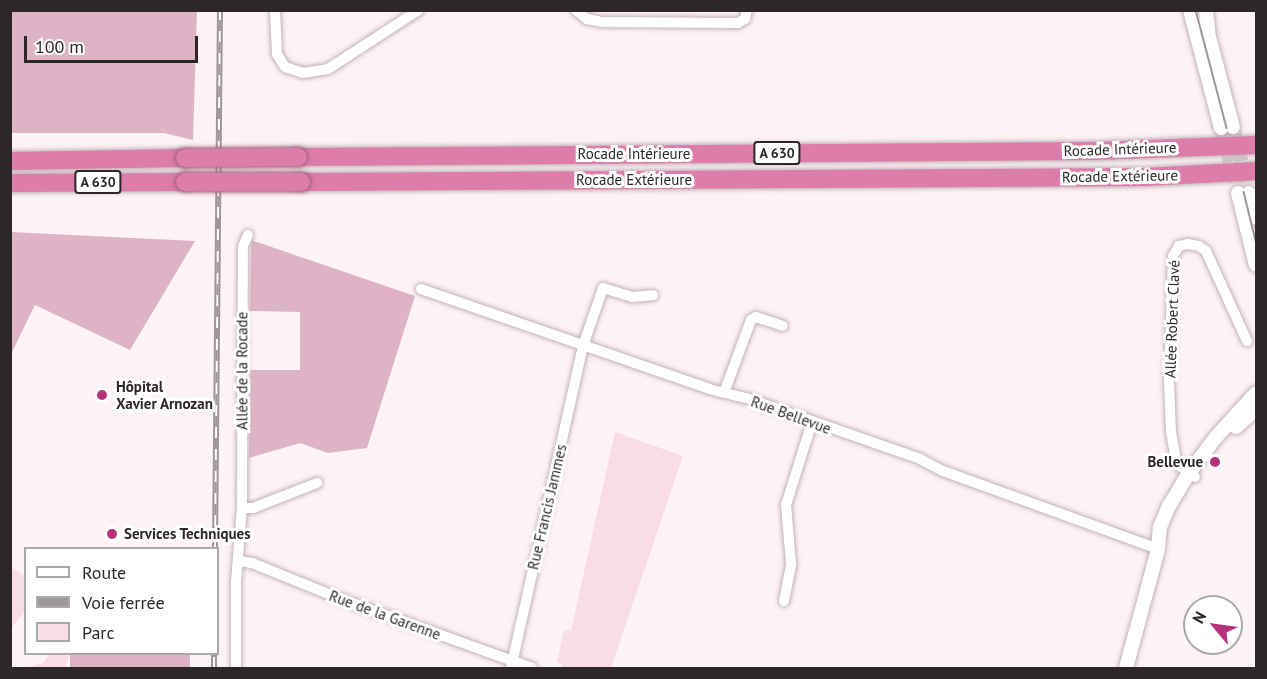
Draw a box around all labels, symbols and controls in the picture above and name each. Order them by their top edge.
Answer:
scale bar [27,24,201,62]
text: 100 m [35,35,84,58]
street label: Rocade Intérieure [1063,138,1177,160]
road number: A 630 [753,142,801,164]
street label: Rocade Intérieure [578,145,690,163]
street label: Rocade Extérieure [1062,166,1178,186]
road number: A 630 [74,171,122,193]
street label: Rocade Extérieure [576,171,692,189]
street label: Allée Robert Clavé [1161,260,1183,378]
street label: Allée de la Rocade [233,312,251,430]
place label: Hôpital Xavier Arnozan [116,377,213,412]
marker: Hôpital Xavier Arnozan [93,386,111,404]
street label: Rue Bellevue [749,392,833,438]
street label: Rue Francis Jammes [524,443,570,571]
place label: Bellevue [1147,453,1203,471]
marker: Bellevue [1208,455,1222,469]
place label: Services Techniques [124,525,251,543]
marker: Services Techniques [105,527,119,541]
legend [24,547,219,655]
text: Route [82,561,126,584]
street label: Rue de la Garenne [327,586,443,644]
text: Voie ferrée [82,591,165,614]
north arrow [1183,595,1243,655]
text: N [1188,608,1210,627]
text: Parc [82,621,115,644]

